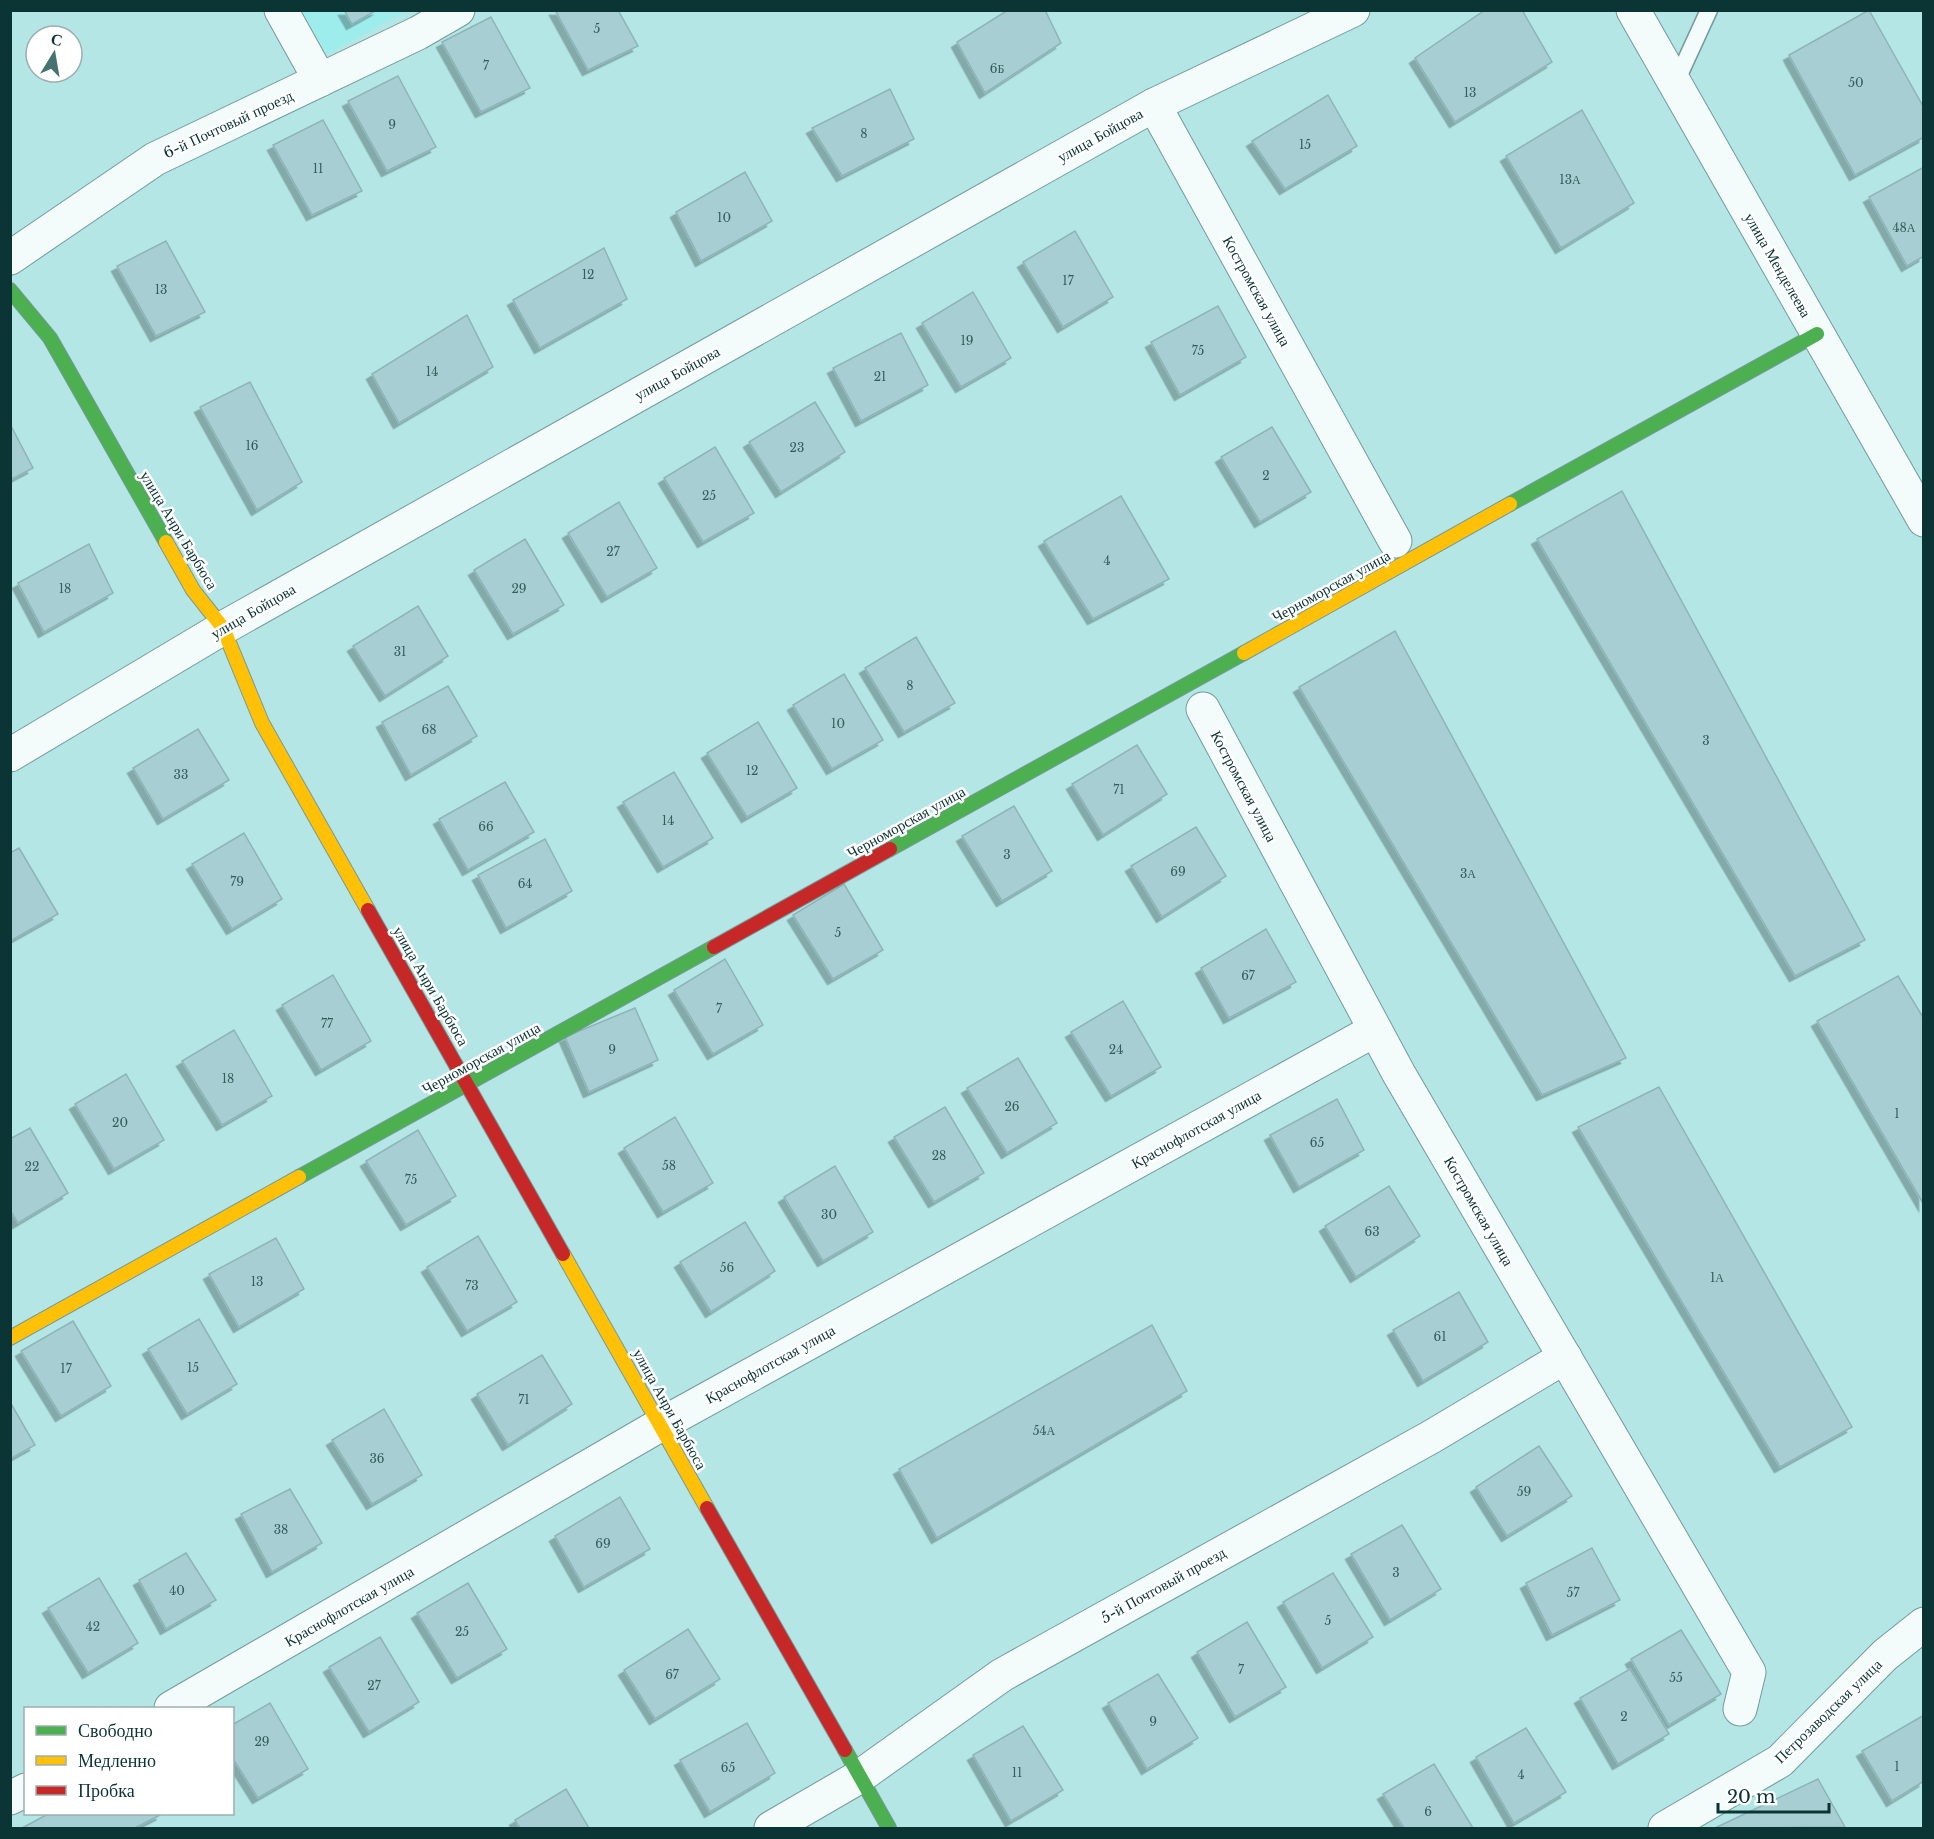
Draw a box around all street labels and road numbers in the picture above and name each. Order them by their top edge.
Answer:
street label: 6-й Почтовый проезд [160,85,296,162]
street label: улица Бойцова [1054,104,1146,166]
street label: улица Менделеева [1740,209,1816,321]
street label: Костромская улица [1219,232,1295,350]
street label: улица Бойцова [631,342,723,404]
street label: улица Анри Барбюса [136,467,222,593]
street label: Черноморская улица [1269,545,1394,626]
street label: улица Бойцова [207,579,299,643]
street label: Костромская улица [1207,727,1282,845]
street label: Черноморская улица [844,781,969,862]
street label: улица Анри Барбюса [389,923,473,1050]
street label: Черноморская улица [419,1017,544,1098]
street label: Краснофлотская улица [1128,1085,1265,1173]
street label: Костромская улица [1440,1153,1518,1269]
street label: Краснофлотская улица [702,1320,839,1408]
street label: улица Анри Барбюса [629,1345,711,1473]
street label: 5-й Почтовый проезд [1097,1543,1229,1627]
street label: Краснофлотская улица [281,1561,417,1651]
street label: Петрозаводская улица [1770,1655,1886,1767]

